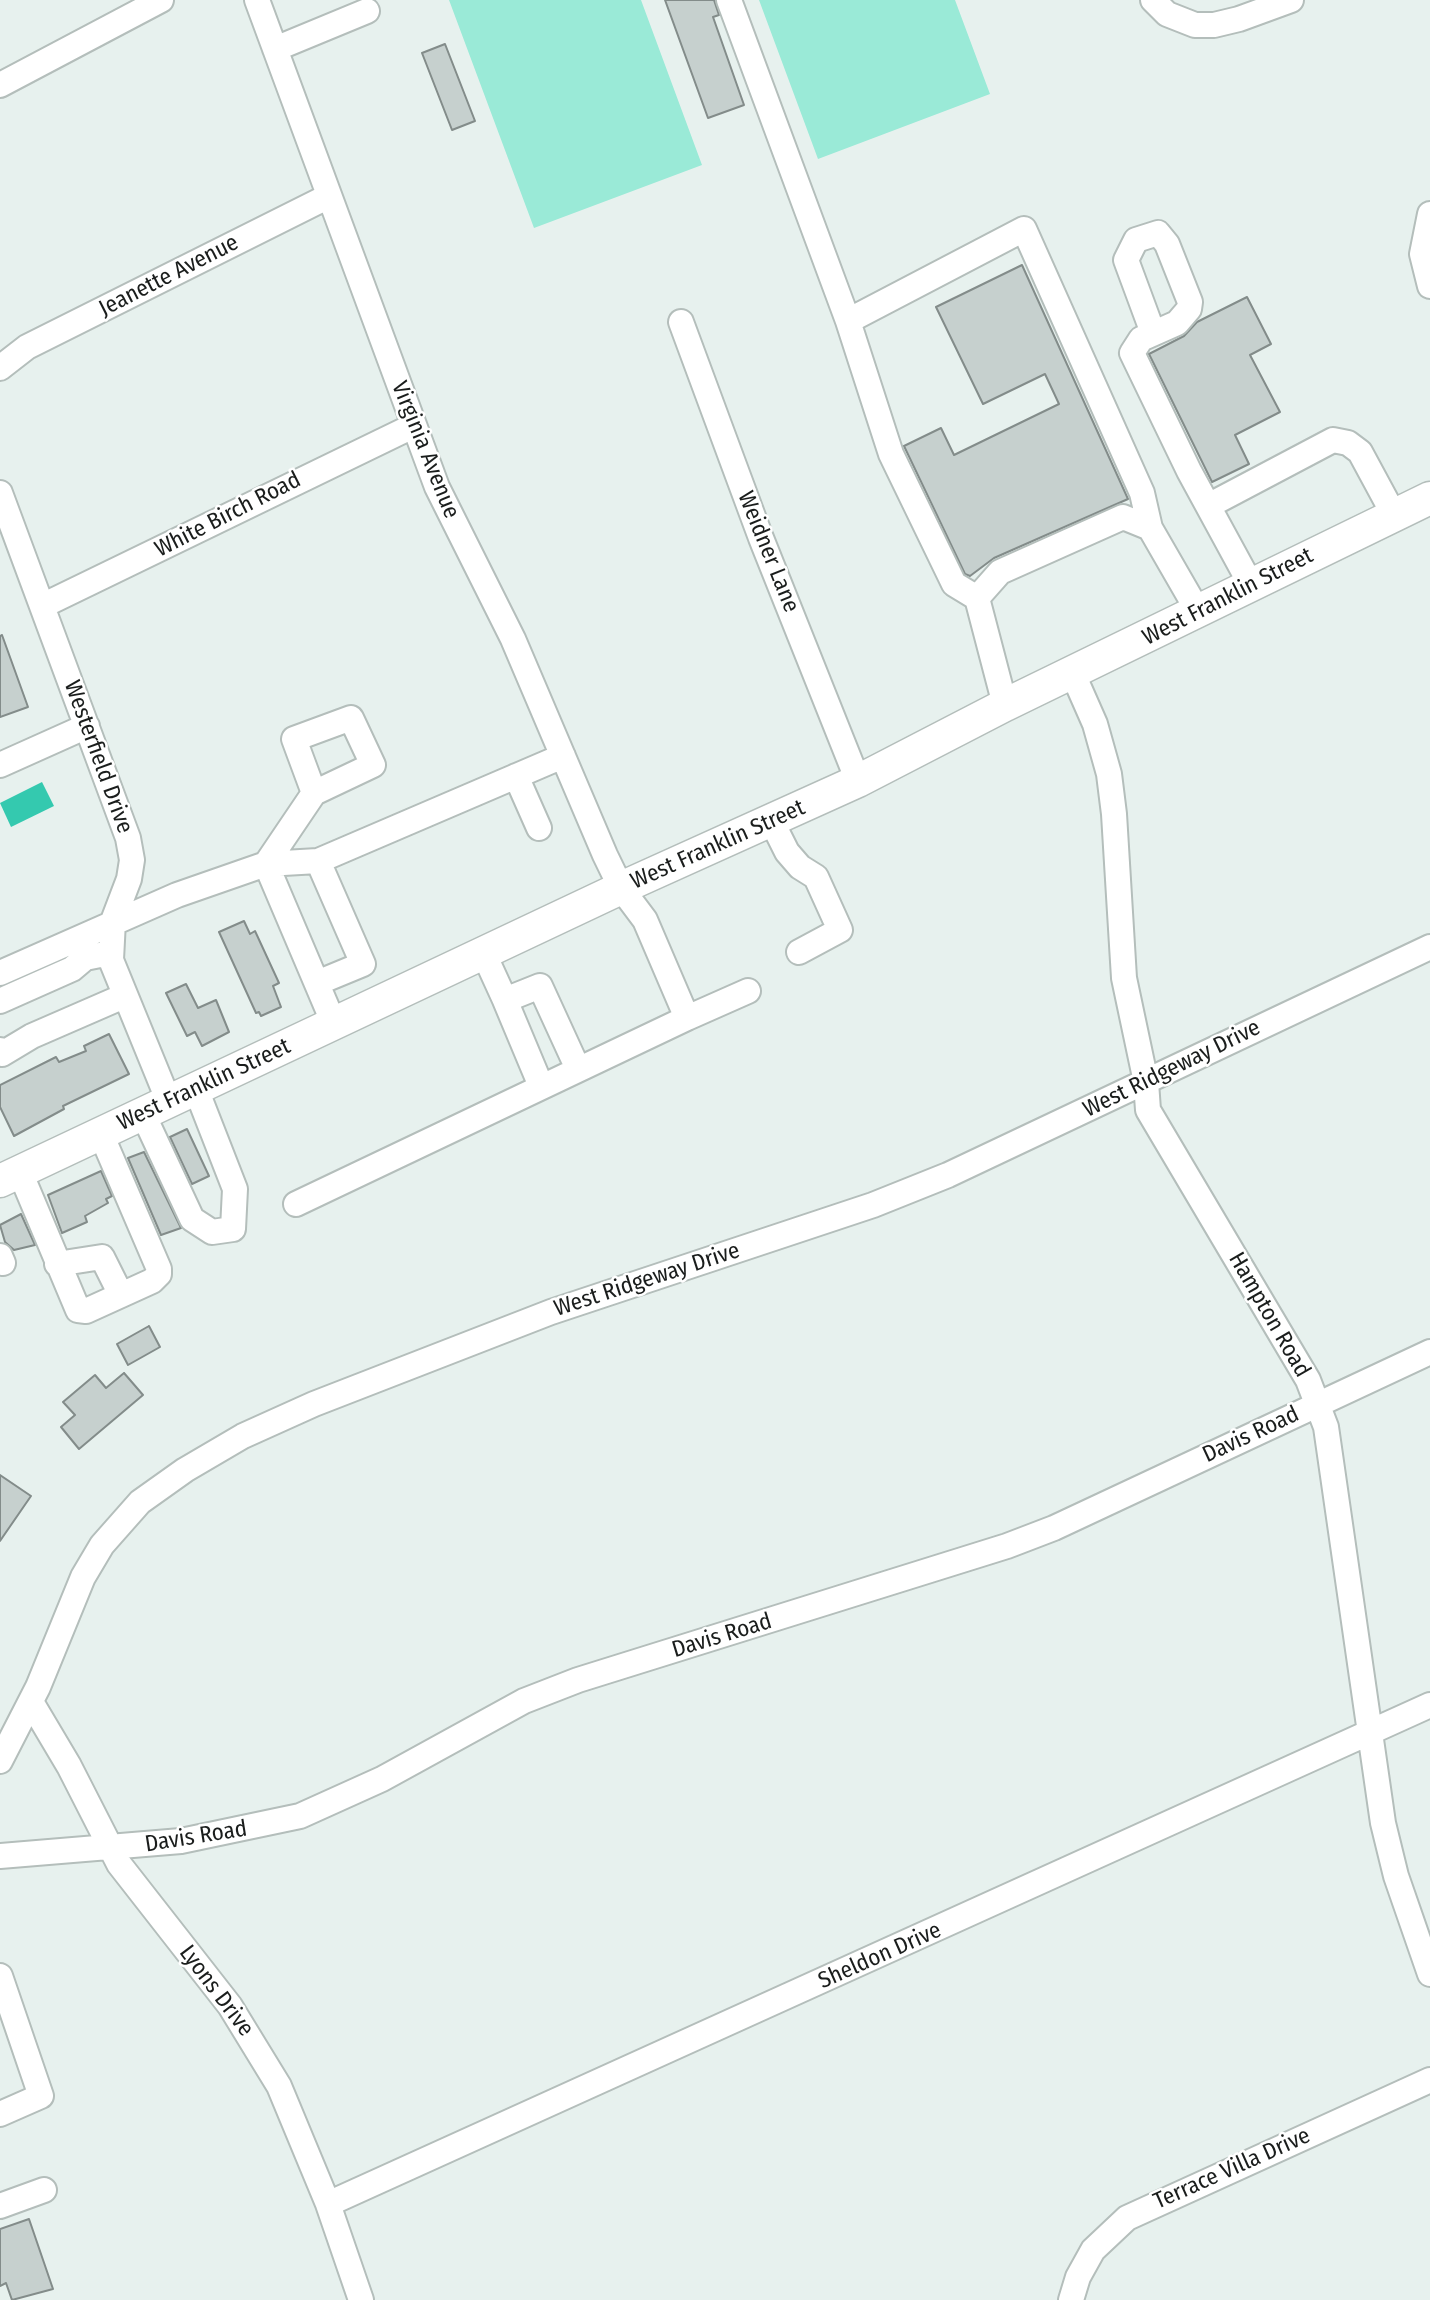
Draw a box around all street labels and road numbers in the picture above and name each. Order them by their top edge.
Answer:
street label: Jeanette Avenue [95,229,243,323]
street label: Virginia Avenue [385,377,465,523]
street label: White Birch Road [151,466,305,564]
street label: Weidner Lane [731,487,805,617]
street label: West Franklin Street [1138,542,1318,652]
street label: Westerfield Drive [58,677,138,837]
street label: West Franklin Street [627,794,809,896]
street label: West Ridgeway Drive [1079,1014,1265,1124]
street label: West Franklin Street [113,1033,295,1137]
street label: West Ridgeway Drive [551,1237,743,1323]
street label: Hampton Road [1222,1248,1316,1382]
street label: Davis Road [1198,1401,1304,1469]
street label: Davis Road [669,1608,775,1664]
street label: Davis Road [143,1815,249,1859]
street label: Sheldon Drive [814,1917,946,1995]
street label: Lyons Drive [173,1940,259,2042]
street label: Terrace Villa Drive [1149,2122,1315,2216]

